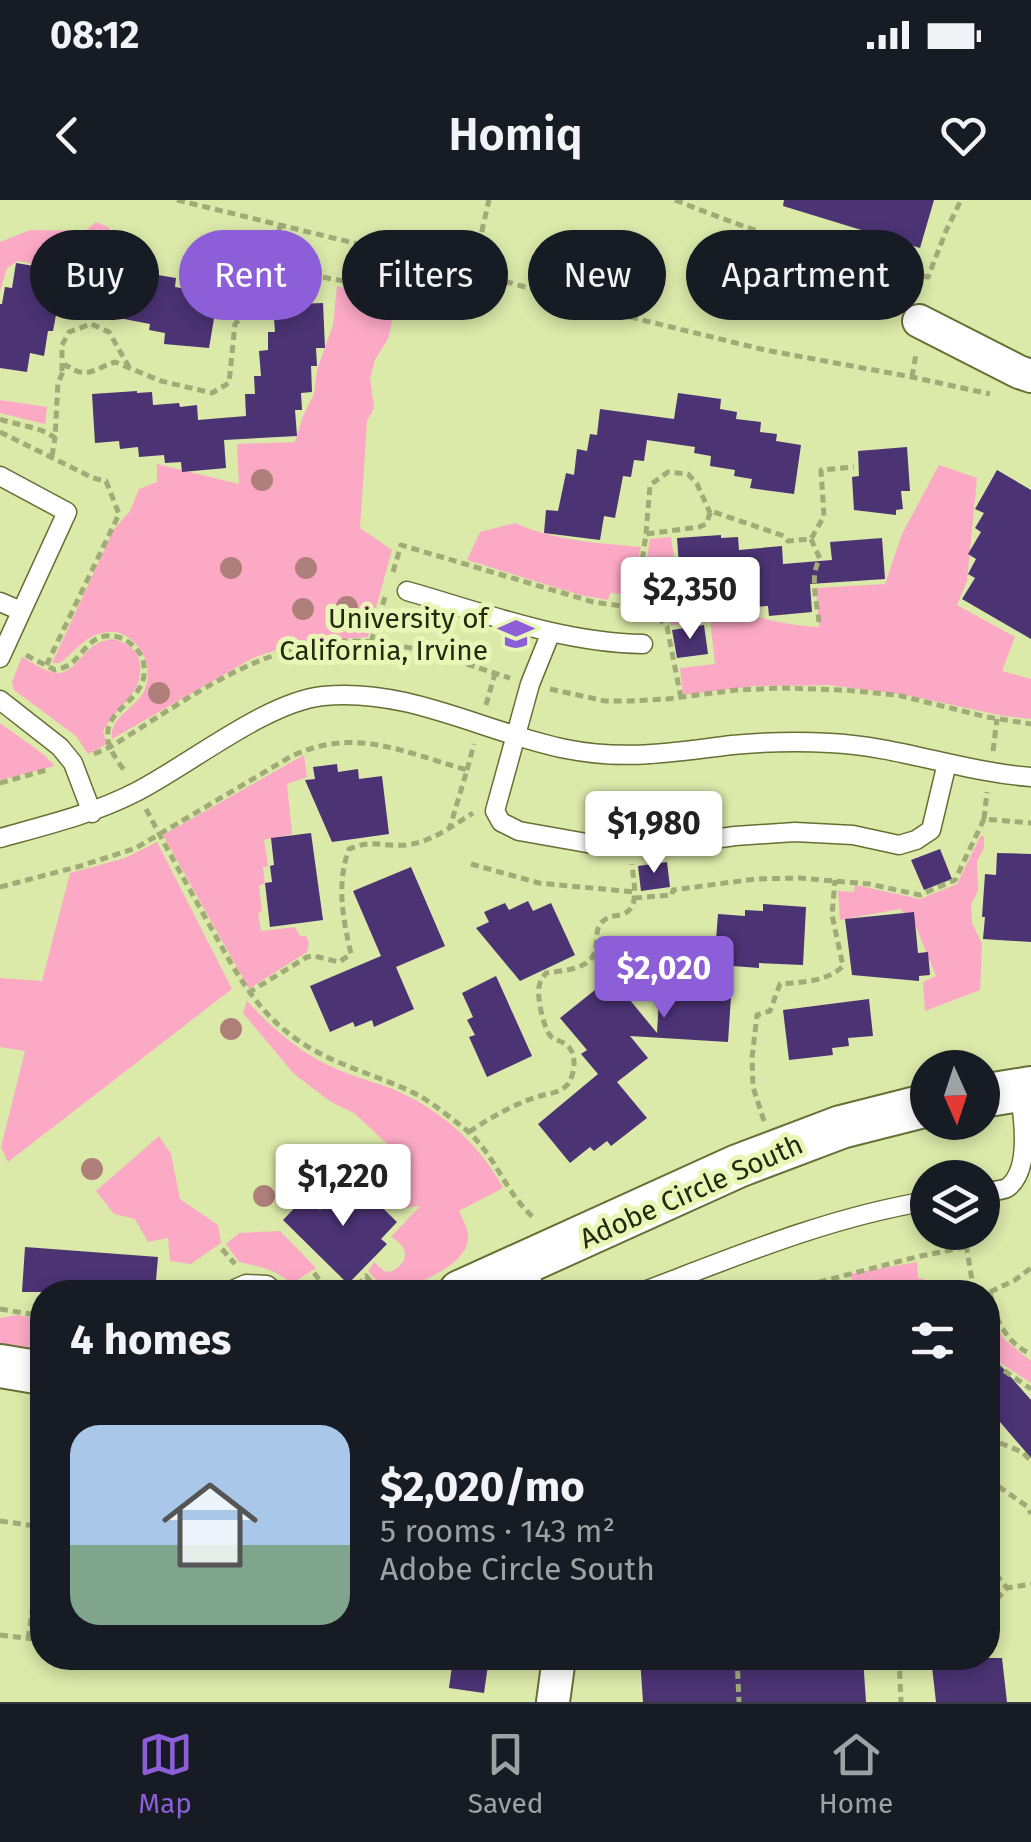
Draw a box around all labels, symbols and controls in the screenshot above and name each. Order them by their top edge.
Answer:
text: 08:12 [50,12,139,58]
icon: back [40,108,95,163]
text: Homiq [448,108,583,162]
icon: heart [936,108,991,163]
chip: Buy [30,230,159,320]
chip: Rent [179,230,322,320]
chip: Filters [342,230,508,320]
chip: New [528,230,666,320]
chip: Apartment [686,230,924,320]
pin: $2,350 [609,557,771,642]
text: $2,350 [643,570,737,608]
place label: University of California, Irvine [279,602,491,667]
school or university icon: University of California, Irvine [497,615,535,653]
pin: $1,980 [573,791,735,876]
text: $1,980 [607,804,701,842]
pin: $2,020 [583,936,745,1021]
text: $2,020 [617,949,711,987]
north arrow [910,1050,1000,1140]
map controls [910,1050,1000,1250]
street label: Adobe Circle South [575,1127,808,1255]
pin: $1,220 [262,1144,424,1229]
text: $1,220 [298,1157,388,1195]
button: layers [910,1160,1000,1250]
icon: filters [905,1313,960,1368]
text: 4 homes [70,1315,231,1365]
text: $2,020/mo [380,1462,585,1512]
icon: home [150,1465,270,1585]
text: 5 rooms · 143 m² [380,1512,615,1550]
text: Adobe Circle South [380,1550,655,1588]
tab: Map [138,1727,193,1820]
tab: Saved [468,1727,544,1820]
tab: Home [819,1727,893,1820]

